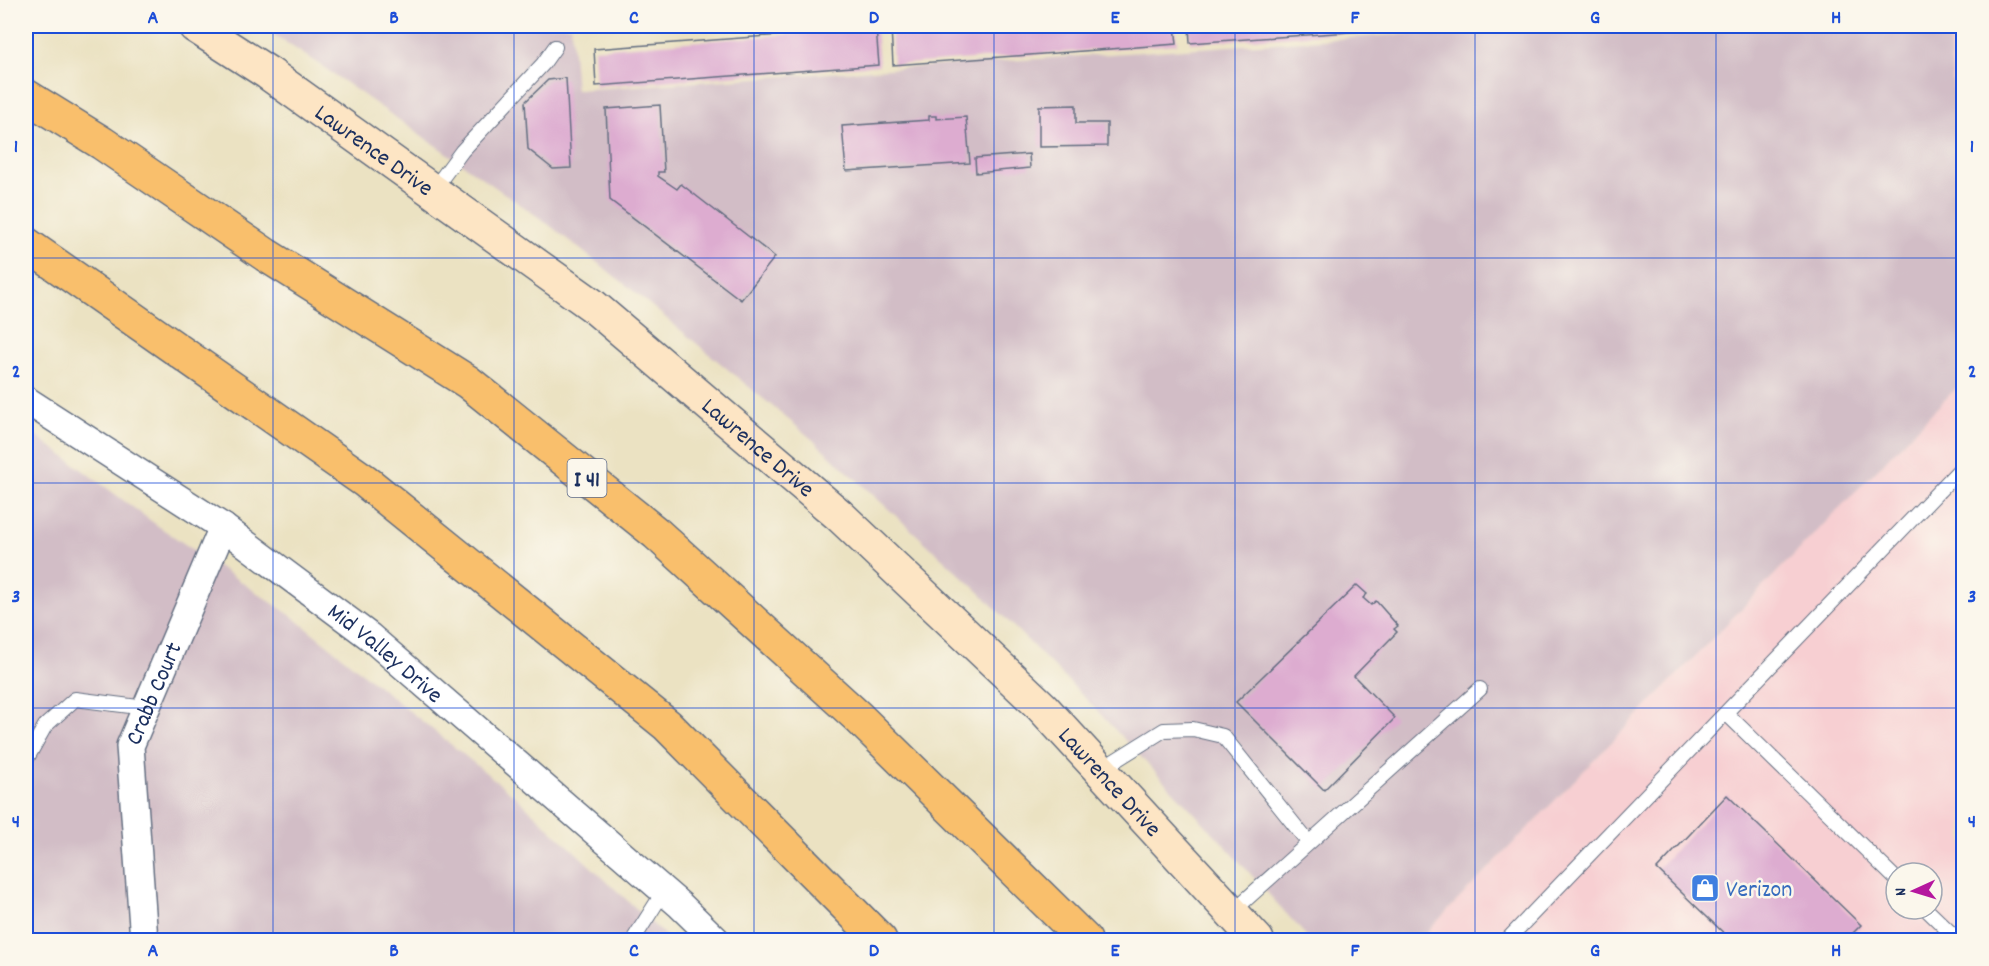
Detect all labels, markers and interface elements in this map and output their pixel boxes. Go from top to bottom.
text: A [148,5,159,33]
text: B [389,5,399,33]
text: C [629,5,639,33]
text: D [869,5,880,33]
text: E [1110,5,1120,33]
text: F [1351,5,1361,33]
text: G [1590,5,1600,33]
text: H [1831,5,1841,33]
street label: Lawrence Drive [306,97,439,206]
text: 1 [14,134,18,162]
text: 1 [1970,134,1974,162]
text: 2 [12,359,20,387]
text: 2 [1968,359,1976,387]
street label: Lawrence Drive [693,391,821,507]
road number: I 41 [568,459,606,497]
text: 3 [12,584,20,612]
text: 3 [1968,584,1976,612]
street label: Mid Valley Drive [319,596,449,713]
street label: Crabb Court [118,637,192,751]
street label: Lawrence Drive [1049,721,1168,846]
text: 4 [12,809,20,837]
text: 4 [1968,809,1976,837]
north arrow [1884,861,1944,921]
shop icon: Verizon [1689,872,1721,904]
place label: Verizon [1726,874,1792,908]
text: N [1890,887,1913,897]
text: A [148,938,159,966]
text: B [389,938,399,966]
text: C [629,938,639,966]
text: D [869,938,880,966]
text: E [1110,938,1120,966]
text: F [1351,938,1361,966]
text: G [1590,938,1600,966]
text: H [1831,938,1841,966]

